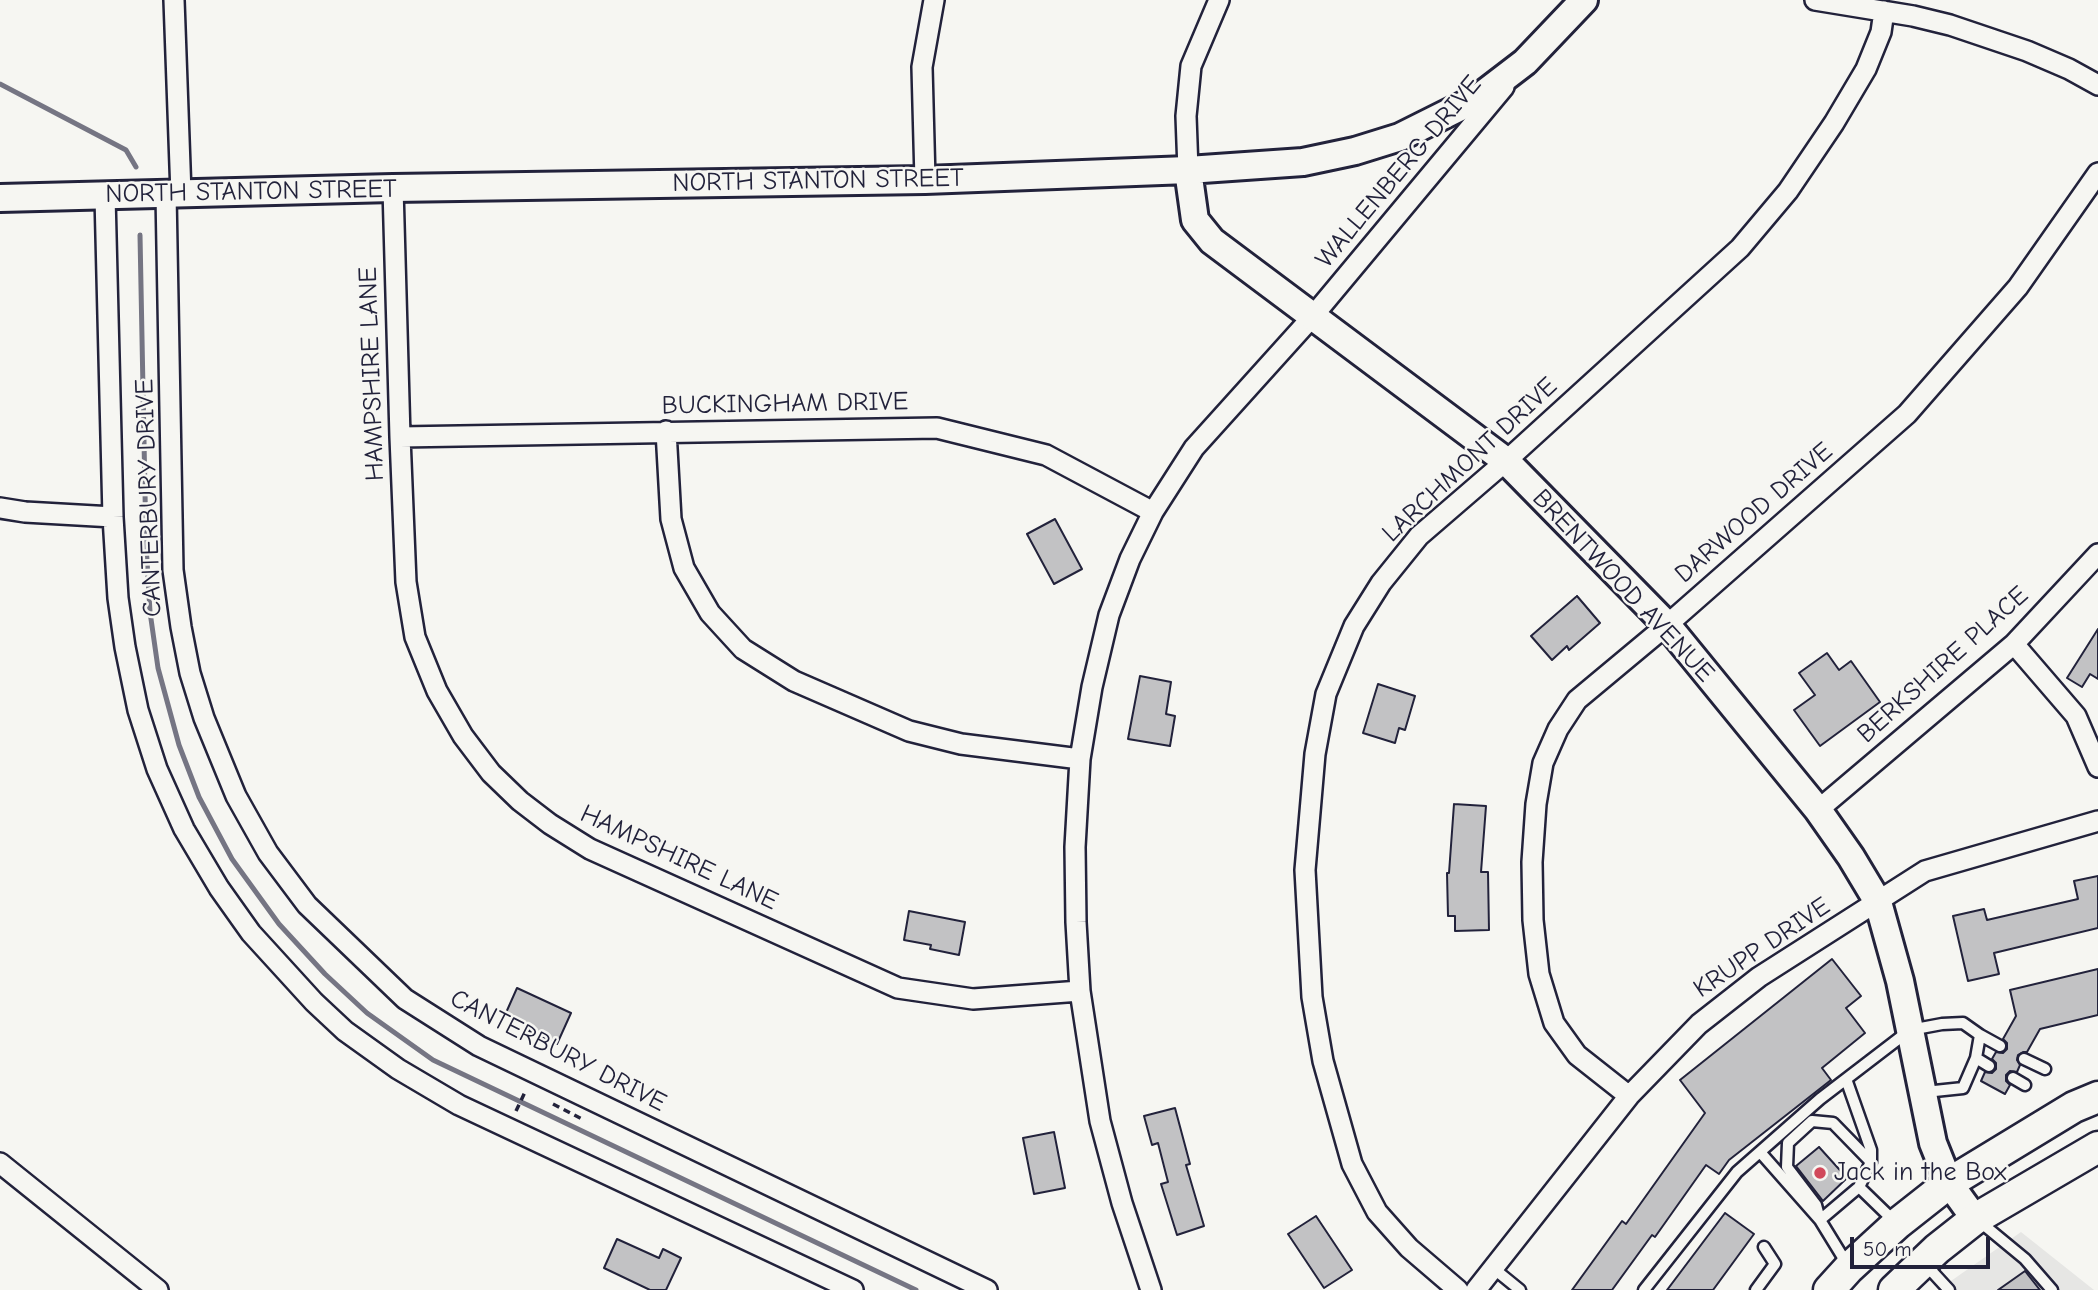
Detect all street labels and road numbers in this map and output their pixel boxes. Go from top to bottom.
street label: WALLENBERG DRIVE [1309,70,1489,274]
street label: NORTH STANTON STREET [672,163,964,199]
street label: NORTH STANTON STREET [105,174,397,210]
street label: HAMPSHIRE LANE [353,266,391,482]
street label: LARCHMONT DRIVE [1376,371,1564,549]
street label: CANTERBURY DRIVE [129,378,169,618]
street label: BUCKINGHAM DRIVE [661,386,909,422]
street label: DARWOOD DRIVE [1669,436,1839,590]
street label: BRENTWOOD AVENUE [1526,483,1720,689]
street label: BERKSHIRE PLACE [1851,580,2035,750]
street label: HAMPSHIRE LANE [575,799,783,917]
street label: KRUPP DRIVE [1688,891,1836,1005]
street label: CANTERBURY DRIVE [445,983,671,1119]

